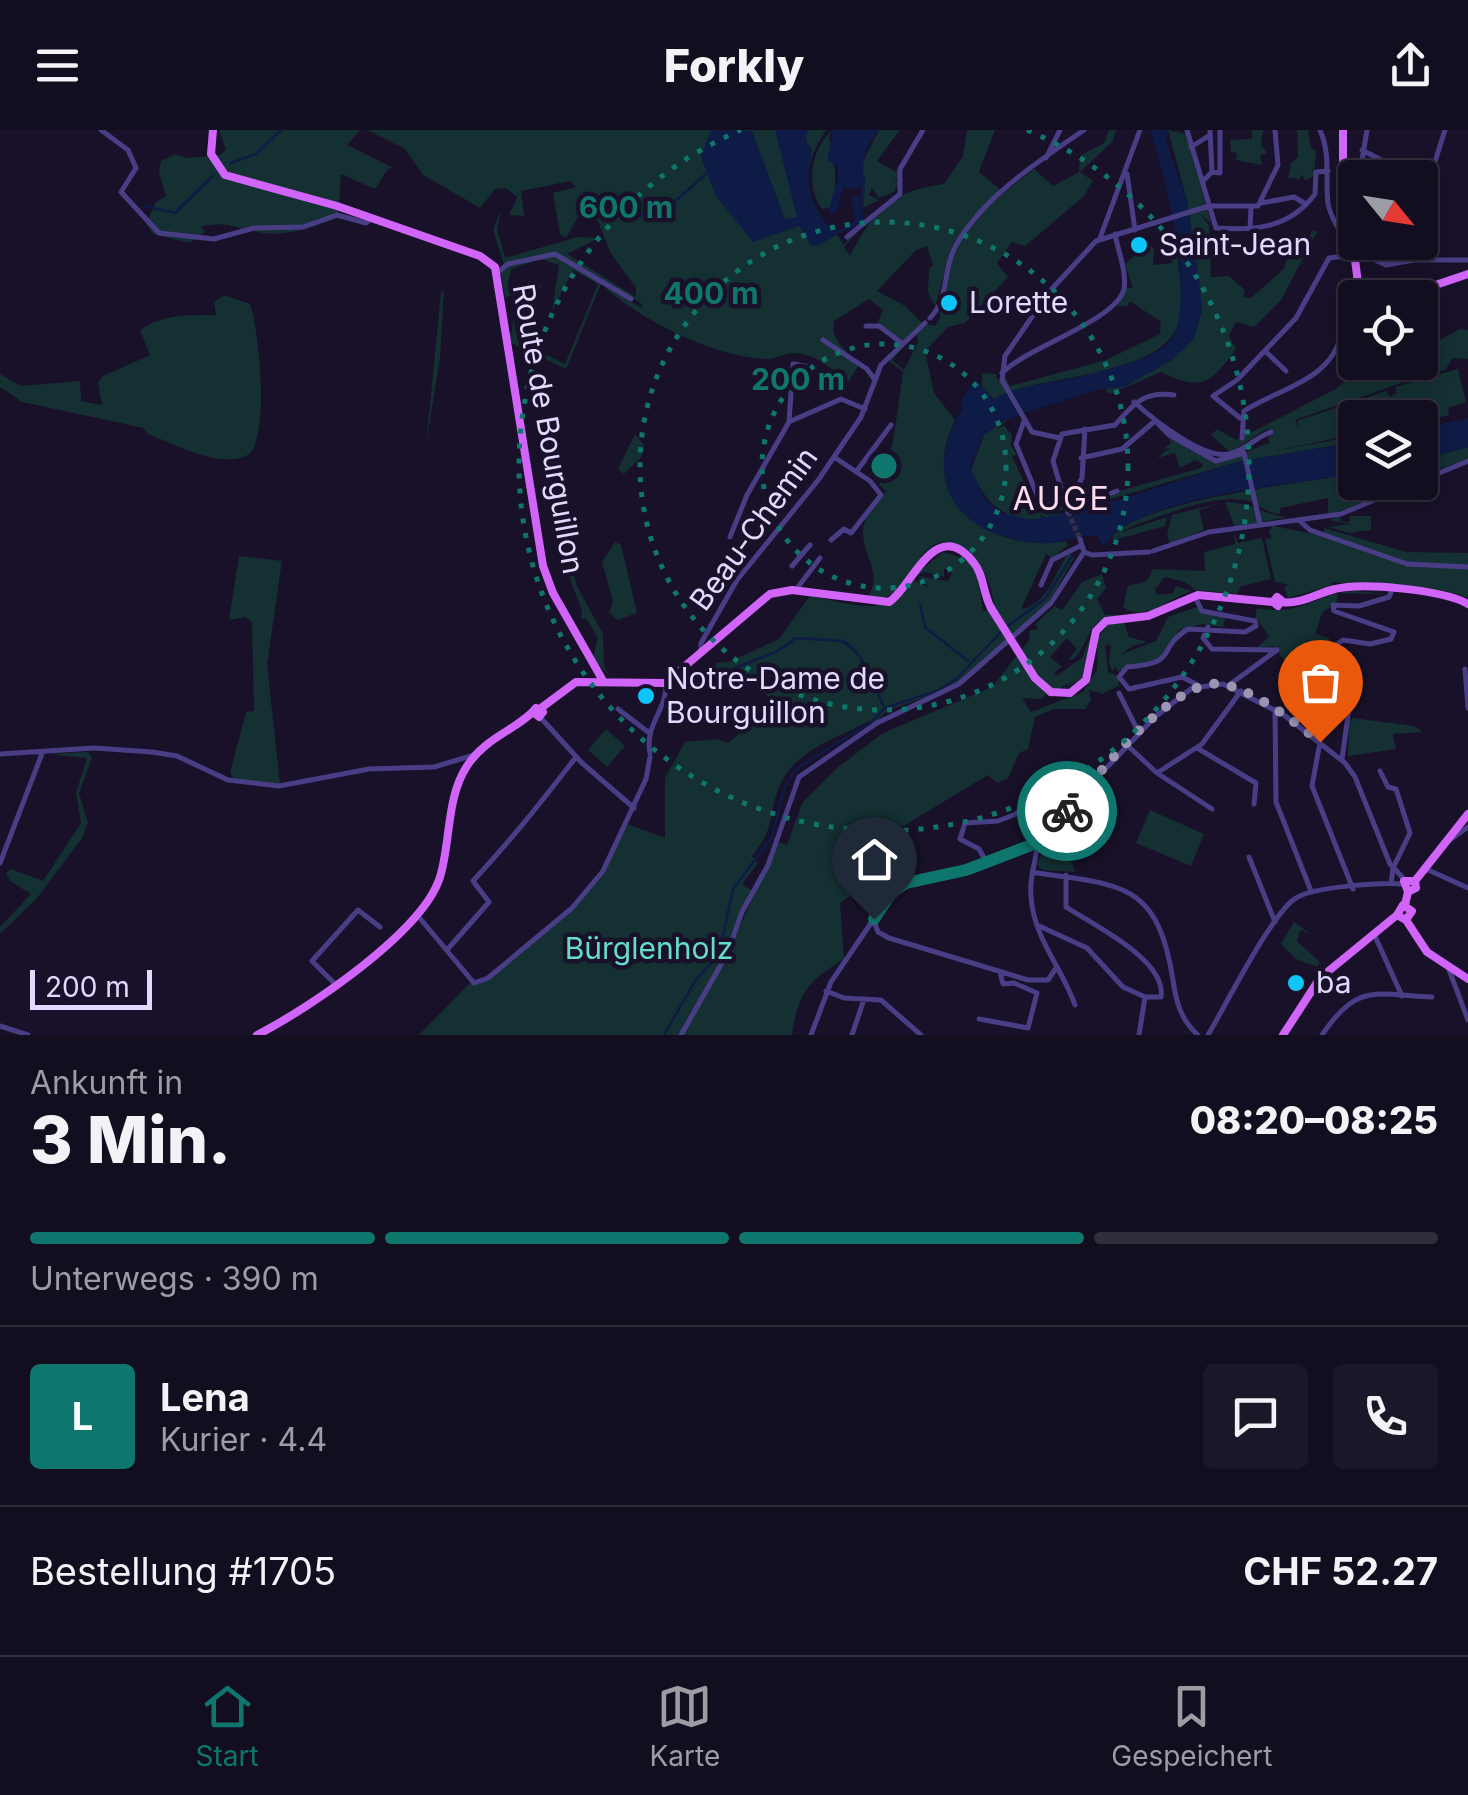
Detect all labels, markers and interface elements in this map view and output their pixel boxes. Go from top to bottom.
icon: menu [30,38,85,93]
text: Forkly [664,38,804,93]
icon: share [1383,38,1438,93]
north arrow [1338,160,1438,260]
map controls [1338,160,1438,500]
text: 600 m [579,189,673,225]
place label: Saint-Jean [1159,226,1311,262]
marker: Saint-Jean [1128,234,1150,256]
text: 400 m [663,275,759,311]
button: locate [1338,280,1438,380]
street label: Route de Bourguillon [506,281,592,577]
place label: Lorette [969,284,1068,320]
marker: Lorette [938,292,960,314]
text: 200 m [751,361,845,397]
button: layers [1338,400,1438,500]
street label: Beau-Chemin [682,440,824,617]
centre of rings [866,448,902,484]
district label: AUGE [1013,479,1111,518]
pin [1278,640,1363,743]
icon: bag [1293,655,1348,710]
place label: Notre-Dame de Bourguillon [666,660,885,730]
marker: Notre-Dame de Bourguillon [635,685,657,707]
courier [1017,761,1117,861]
icon: bike [1040,784,1095,839]
pin [832,817,917,920]
icon: home [847,832,902,887]
park label: Bürglenholz [565,930,733,966]
place label: ba [1316,964,1352,1000]
scale bar [30,965,152,1010]
text: 200 m [45,970,130,1004]
marker: ba [1285,972,1307,994]
text: Ankunft in [30,1063,183,1102]
text: 08:20–08:25 [1190,1097,1438,1143]
text: 3 Min. [30,1100,231,1179]
text: Unterwegs · 390 m [30,1259,319,1298]
button: chat [1203,1364,1308,1469]
button: phone [1333,1364,1438,1469]
text: Lena [160,1374,250,1420]
text: L [72,1393,93,1439]
text: Kurier · 4.4 [160,1420,327,1459]
text: Bestellung #1705 [30,1548,336,1594]
text: CHF 52.27 [1243,1548,1438,1594]
tab: Start [195,1679,259,1773]
tab: Karte [650,1679,720,1773]
tab: Gespeichert [1111,1679,1273,1773]

